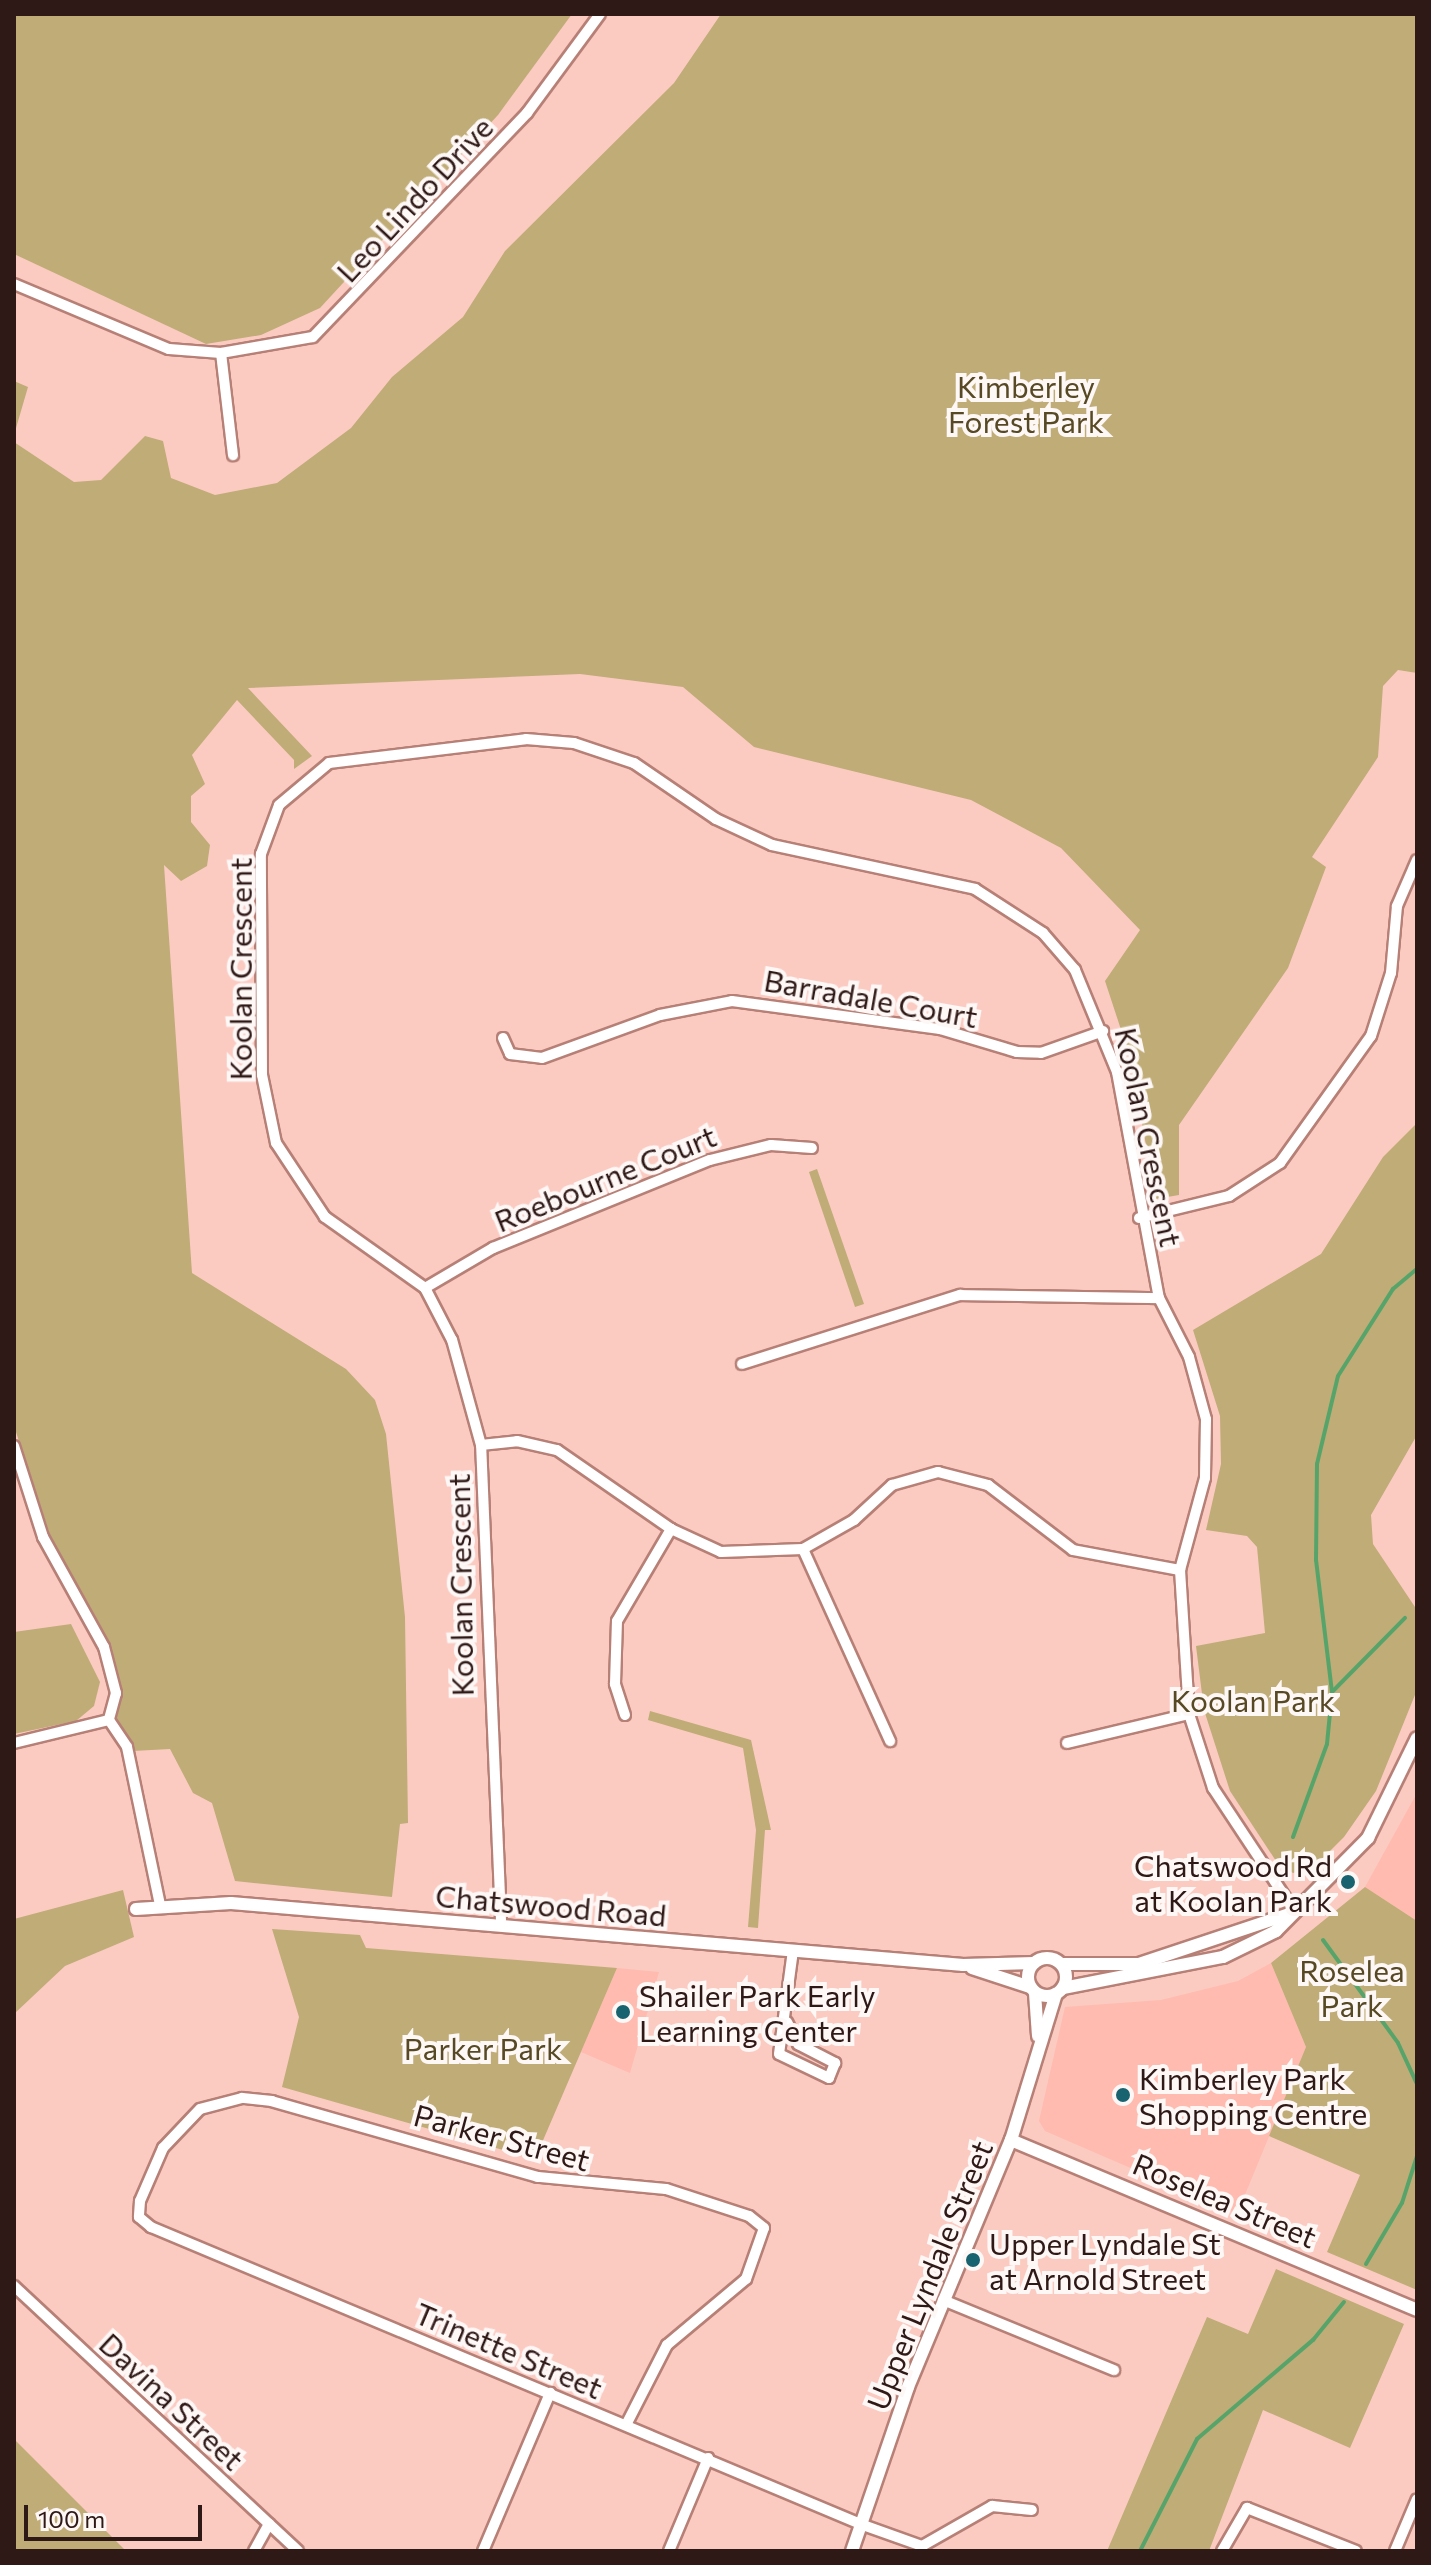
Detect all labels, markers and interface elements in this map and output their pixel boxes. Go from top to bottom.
street label: Leo Lindo Drive [328,109,500,289]
park label: Kimberley Forest Park [948,368,1104,438]
street label: Koolan Crescent [222,858,258,1080]
street label: Barradale Court [761,962,981,1034]
street label: Koolan Crescent [1108,1024,1190,1250]
street label: Roebourne Court [489,1117,721,1239]
street label: Koolan Crescent [440,1473,480,1697]
park label: Koolan Park [1171,1682,1335,1718]
place label: Chatswood Rd at Koolan Park [1134,1847,1332,1918]
marker: Chatswood Rd at Koolan Park [1339,1873,1357,1891]
street label: Chatswood Road [434,1877,668,1933]
park label: Roselea Park [1299,1952,1405,2022]
place label: Shailer Park Early Learning Center [639,1977,875,2048]
marker: Shailer Park Early Learning Center [614,2003,632,2021]
park label: Parker Park [404,2030,562,2066]
place label: Kimberley Park Shopping Centre [1139,2060,1367,2130]
marker: Kimberley Park Shopping Centre [1114,2086,1132,2104]
street label: Parker Street [410,2096,594,2178]
street label: Upper Lyndale Street [859,2135,999,2415]
street label: Roselea Street [1128,2145,1322,2255]
place label: Upper Lyndale St at Arnold Street [989,2225,1221,2296]
marker: Upper Lyndale St at Arnold Street [964,2251,982,2269]
street label: Trinette Street [410,2294,608,2406]
street label: Davina Street [92,2325,252,2477]
scale bar [28,2489,206,2539]
text: 100 m [38,2504,105,2533]

